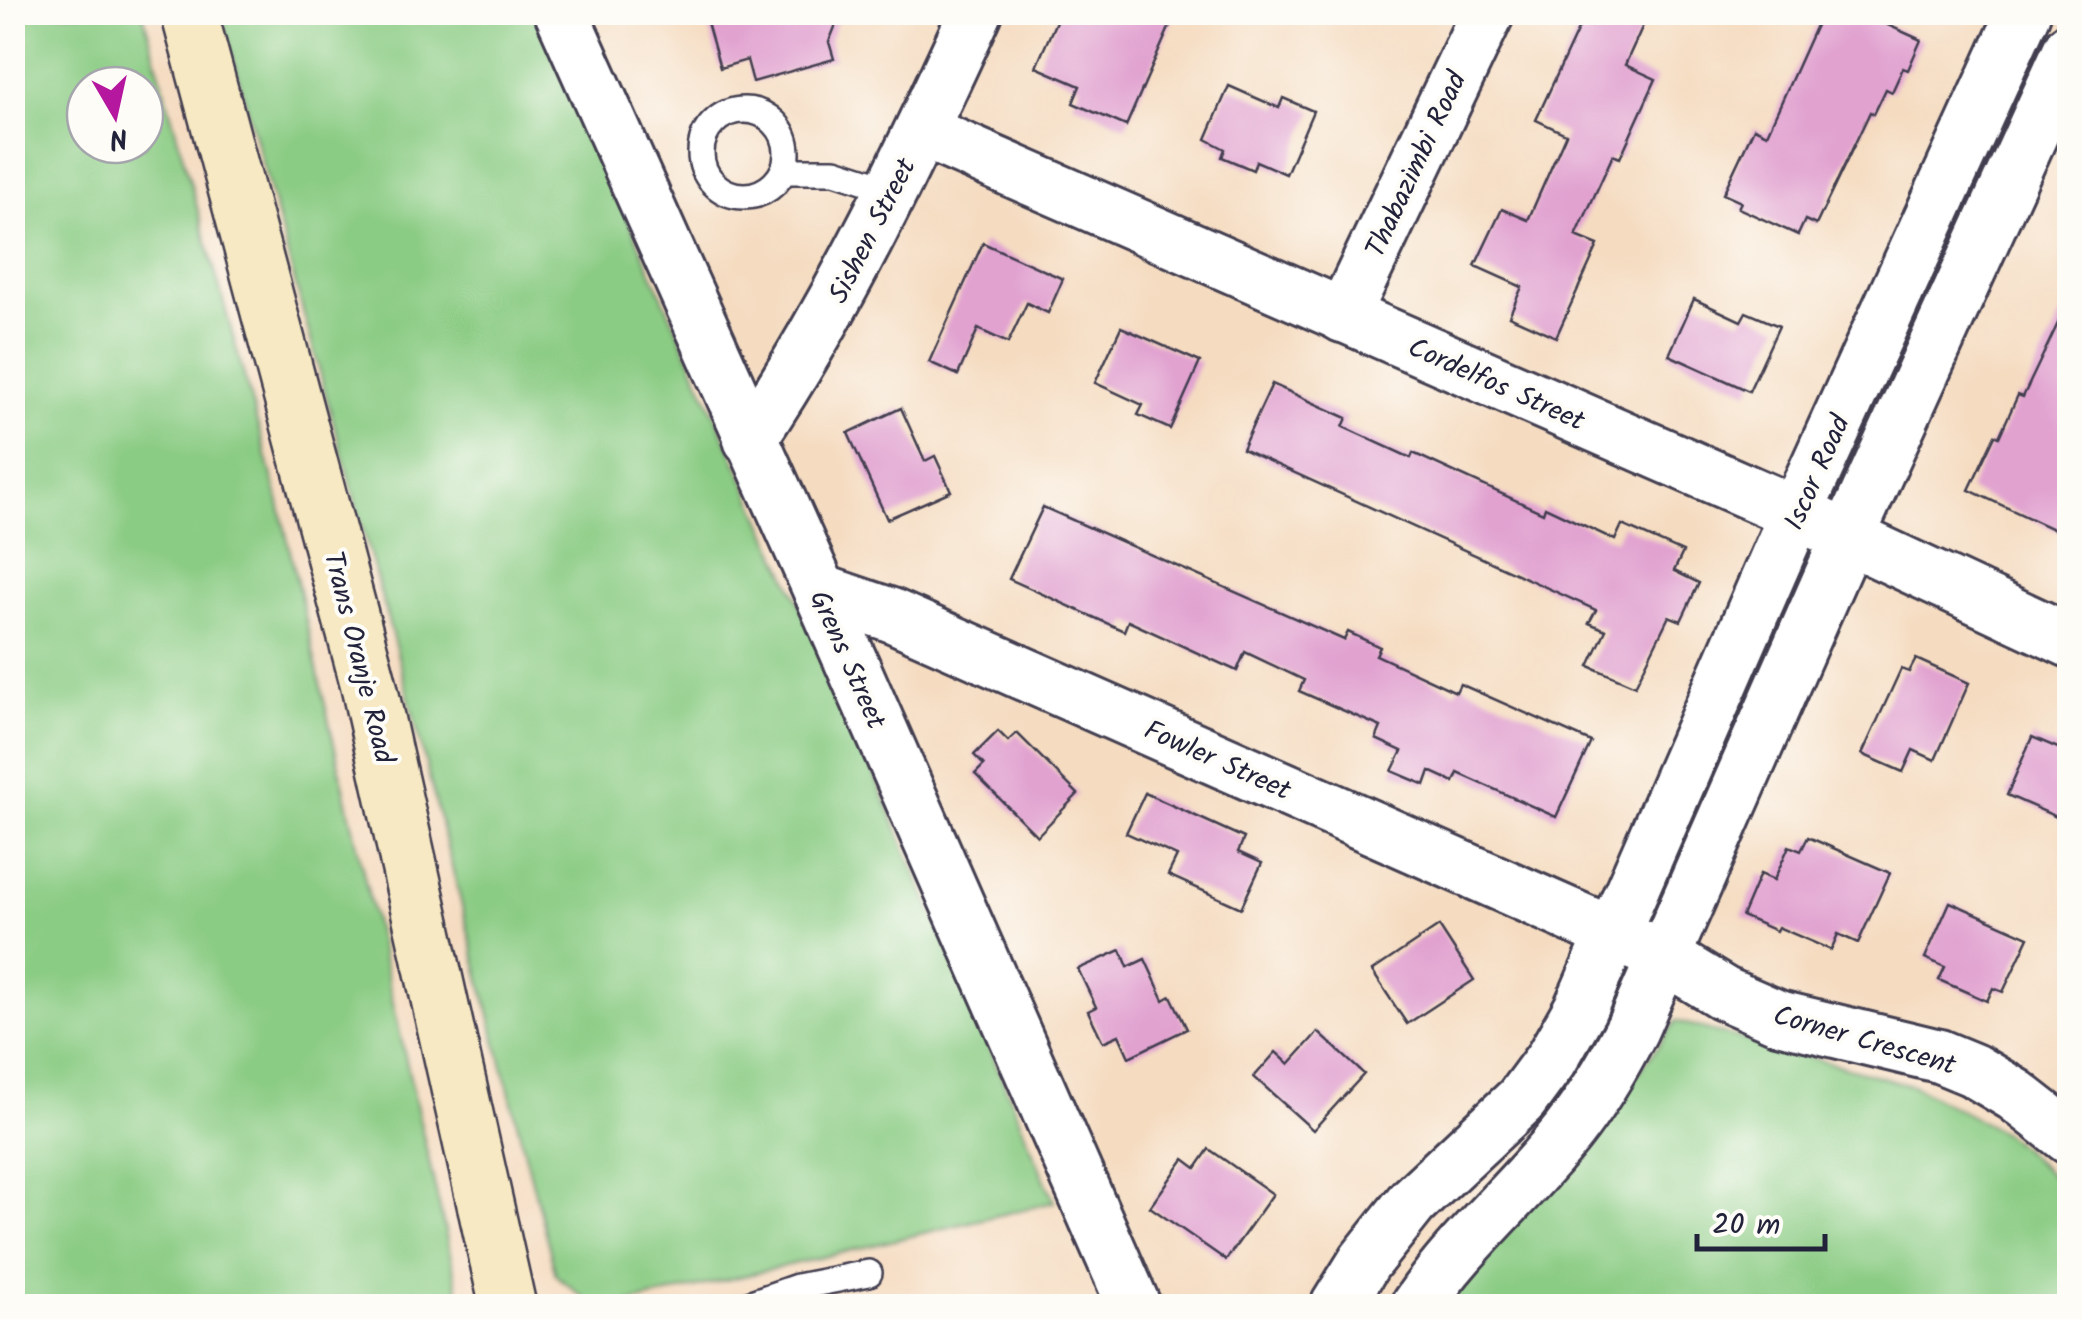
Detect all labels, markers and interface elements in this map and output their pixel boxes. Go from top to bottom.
street label: Thabazimbi Road [1354,64,1481,266]
north arrow [65,65,165,165]
text: N [106,114,131,161]
street label: Sishen Street [817,149,930,312]
street label: Cordelfos Street [1400,326,1593,445]
street label: Iscor Road [1773,407,1864,538]
street label: Trans Oranje Road [309,547,406,769]
street label: Grens Street [796,583,898,738]
street label: Fowler Street [1136,709,1299,814]
street label: Corner Crescent [1768,994,1962,1089]
scale bar [1697,1189,1824,1251]
text: 20 m [1712,1202,1780,1250]

